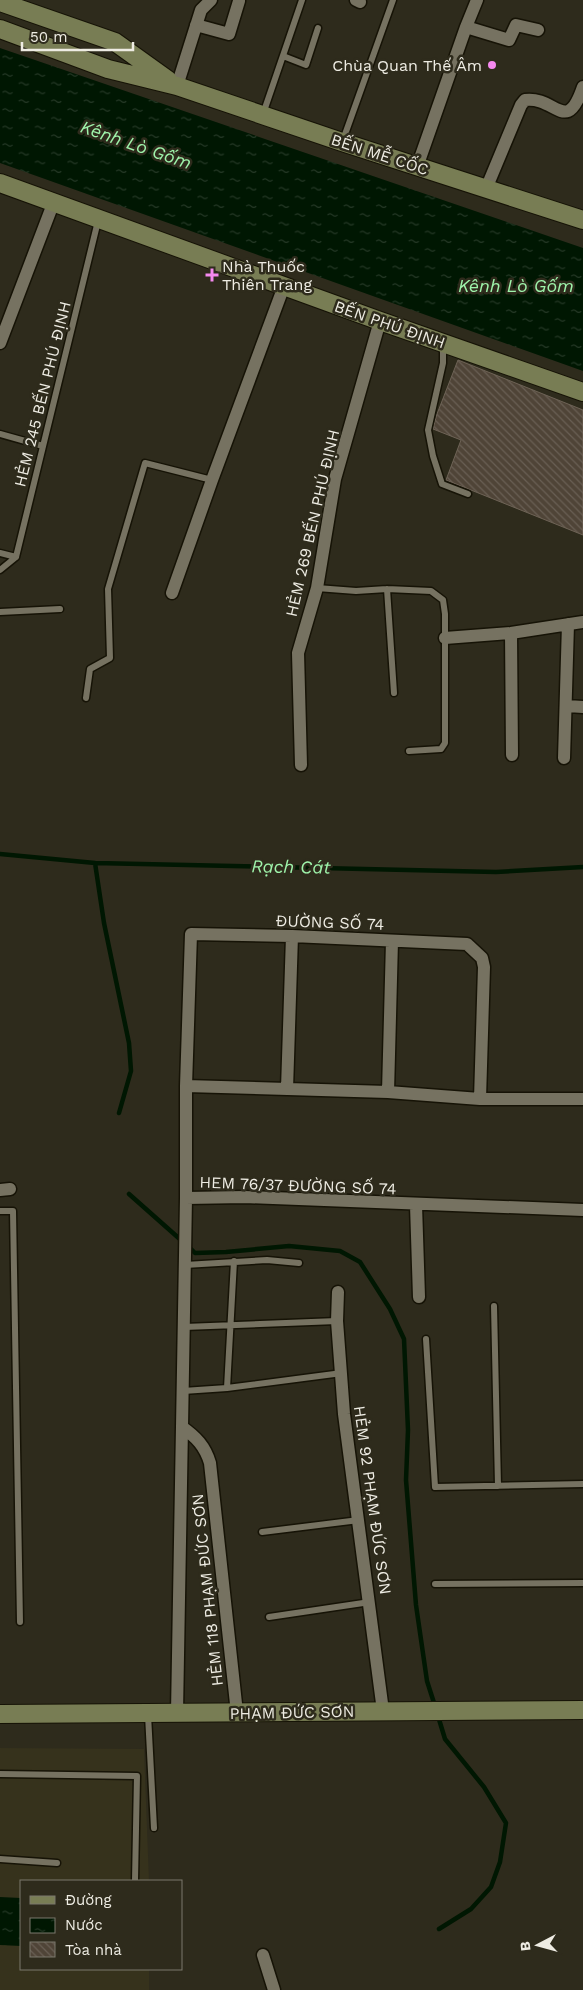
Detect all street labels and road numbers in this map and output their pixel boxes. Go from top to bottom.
street label: BẾN MỄ CỐC [329,128,431,179]
street label: BẾN PHÚ ĐỊNH [332,296,448,352]
street label: HẺM 245 BẾN PHÚ ĐỊNH [9,299,75,489]
street label: HẺM 269 BẾN PHÚ ĐỊNH [281,427,343,619]
street label: ĐƯỜNG SỐ 74 [275,910,385,934]
street label: HEM 76/37 ĐƯỜNG SỐ 74 [199,1172,397,1198]
street label: HẺM 92 PHẠM ĐỨC SƠN [350,1404,395,1596]
street label: HẺM 118 PHẠM ĐỨC SƠN [188,1493,227,1687]
street label: PHẠM ĐỨC SƠN [229,1702,355,1723]

